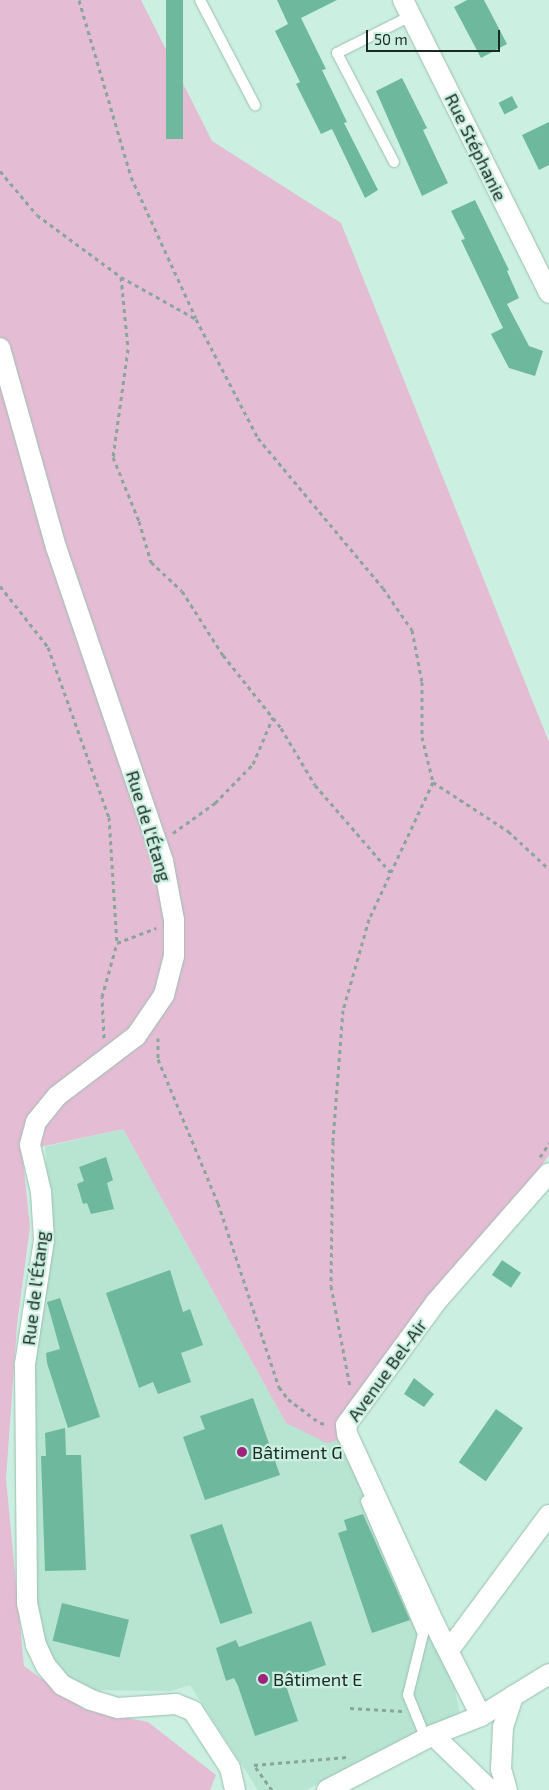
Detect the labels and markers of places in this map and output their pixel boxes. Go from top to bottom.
place label: Bâtiment G [252,1441,342,1463]
marker: Bâtiment G [236,1446,248,1458]
place label: Bâtiment E [273,1668,362,1690]
marker: Bâtiment E [257,1673,269,1685]

